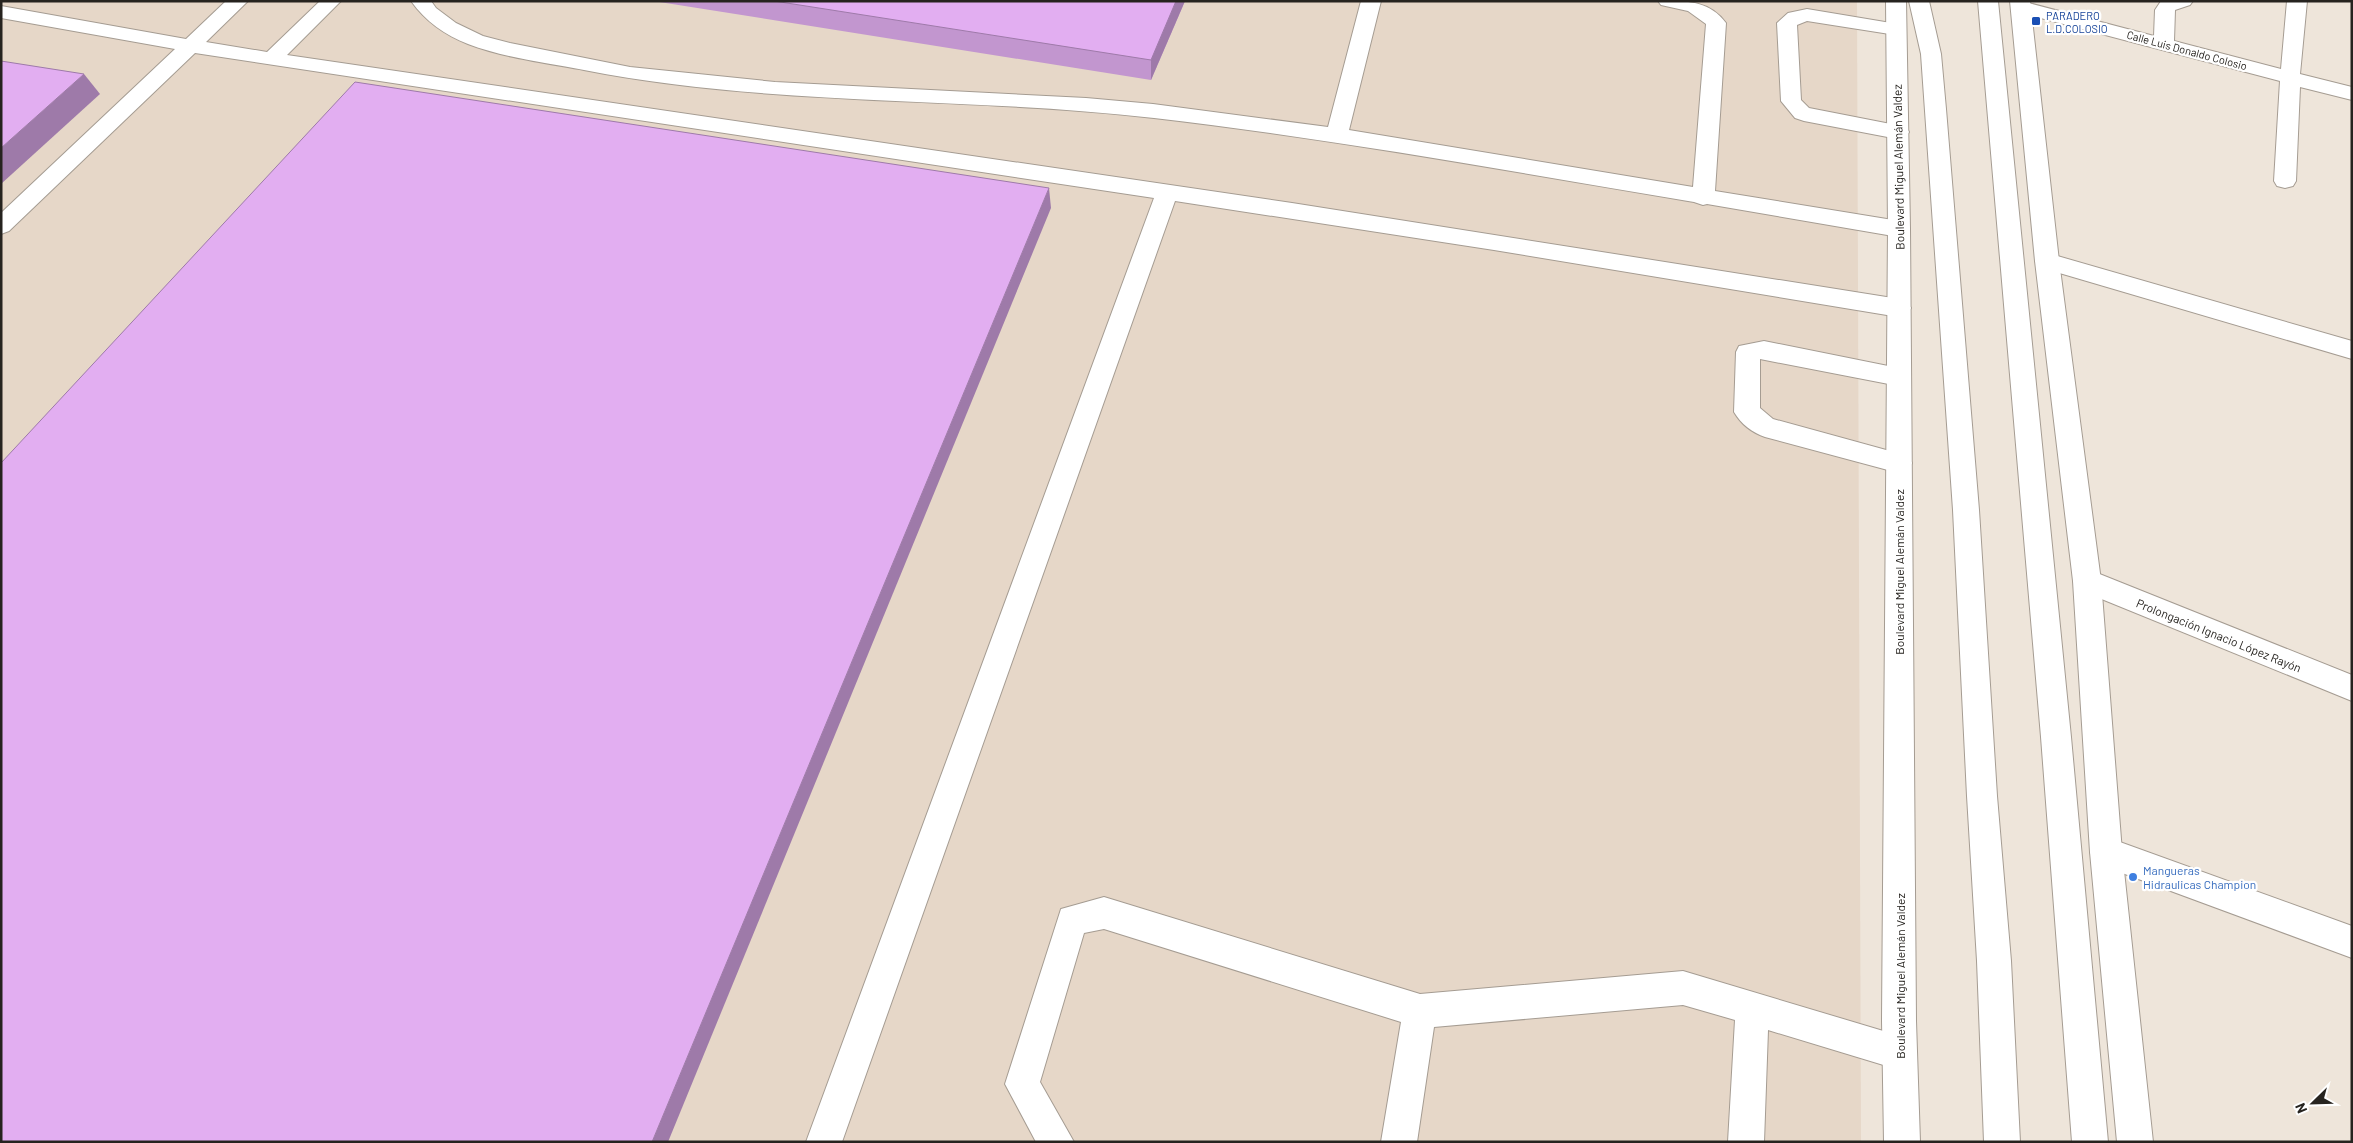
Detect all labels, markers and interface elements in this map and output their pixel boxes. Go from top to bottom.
place label: PARADERO L.D.COLOSIO [2046,9,2108,35]
marker: PARADERO L.D.COLOSIO [2030,15,2042,27]
street label: Calle Luis Donaldo Colosio [2125,28,2249,72]
street label: Boulevard Miguel Alemán Valdez [1890,84,1906,250]
street label: Boulevard Miguel Alemán Valdez [1892,489,1906,655]
street label: Prolongación Ignacio López Rayón [2134,595,2304,675]
place label: Mangueras Hidraulicas Champion [2143,863,2256,891]
marker: Mangueras Hidraulicas Champion [2127,871,2139,883]
street label: Boulevard Miguel Alemán Valdez [1893,893,1907,1059]
north arrow [2288,1078,2338,1128]
text: N [2291,1101,2310,1116]

